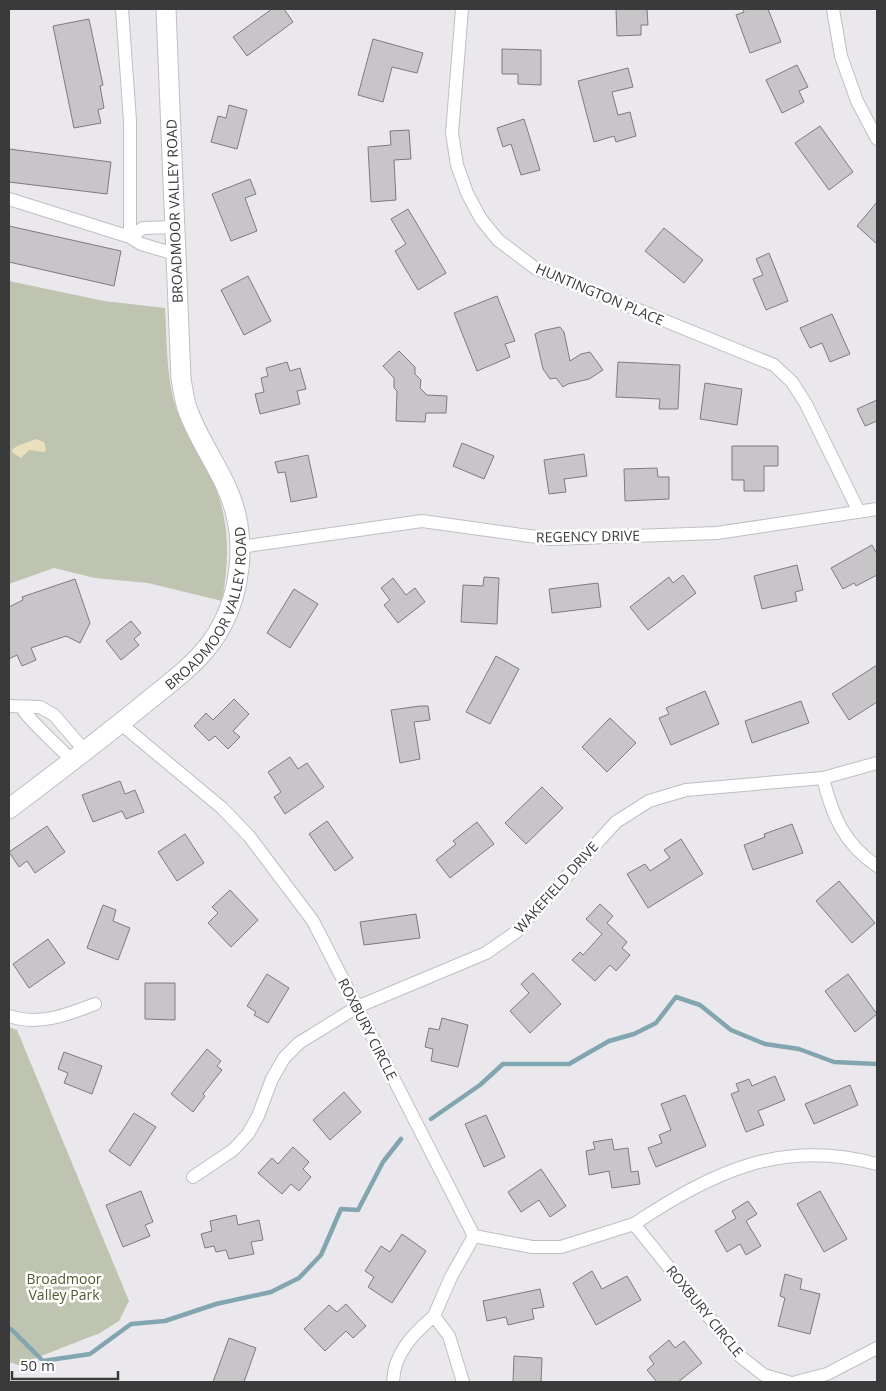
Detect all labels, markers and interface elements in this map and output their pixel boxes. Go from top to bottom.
street label: BROADMOOR VALLEY ROAD [161,119,187,303]
street label: HUNTINGTON PLACE [533,258,667,330]
street label: BROADMOOR VALLEY ROAD [161,526,249,693]
street label: REGENCY DRIVE [536,526,640,546]
street label: WAKEFIELD DRIVE [510,837,602,937]
street label: ROXBURY CIRCLE [334,975,402,1083]
street label: ROXBURY CIRCLE [662,1261,748,1361]
park label: Broadmoor Valley Park [26,1269,102,1304]
scale bar [12,1348,119,1380]
text: 50 m [20,1355,55,1375]

